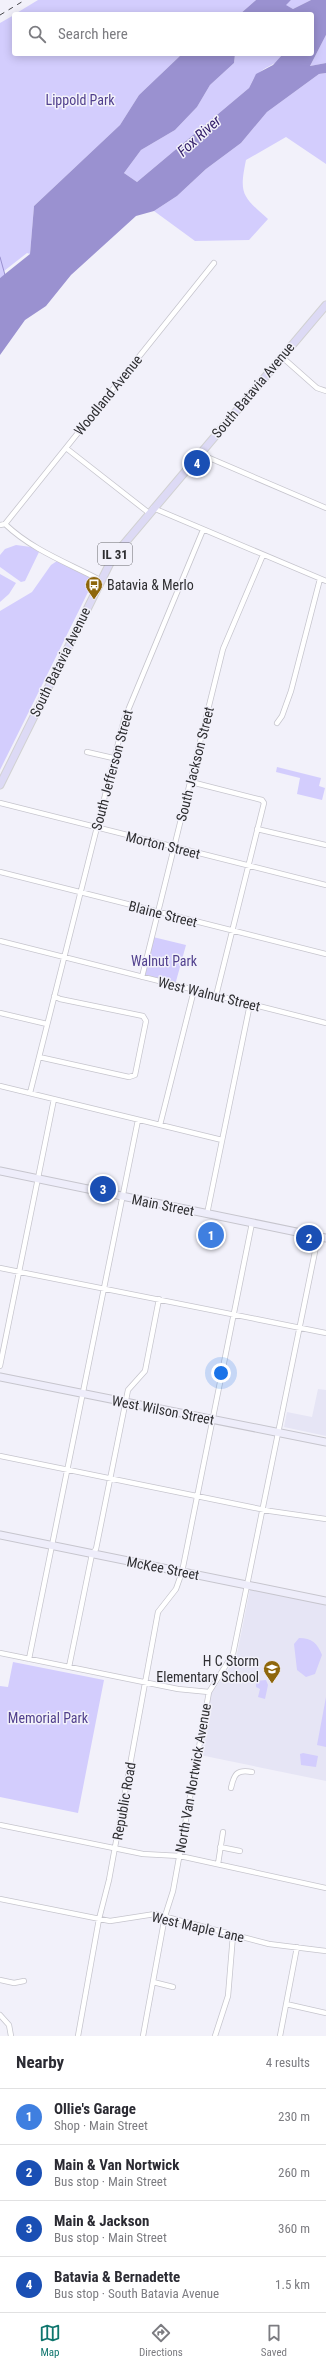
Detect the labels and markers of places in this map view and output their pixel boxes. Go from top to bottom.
pin: 4 [184,448,210,478]
bus stop icon: Batavia & Merlo [84,575,104,600]
place label: Batavia & Merlo [107,577,194,593]
pin: 3 [90,1174,116,1204]
pin: 1 [198,1220,224,1250]
pin: 2 [296,1223,322,1253]
place label: H C Storm Elementary School [156,1653,259,1685]
school or university icon: H C Storm Elementary School [262,1659,282,1684]

